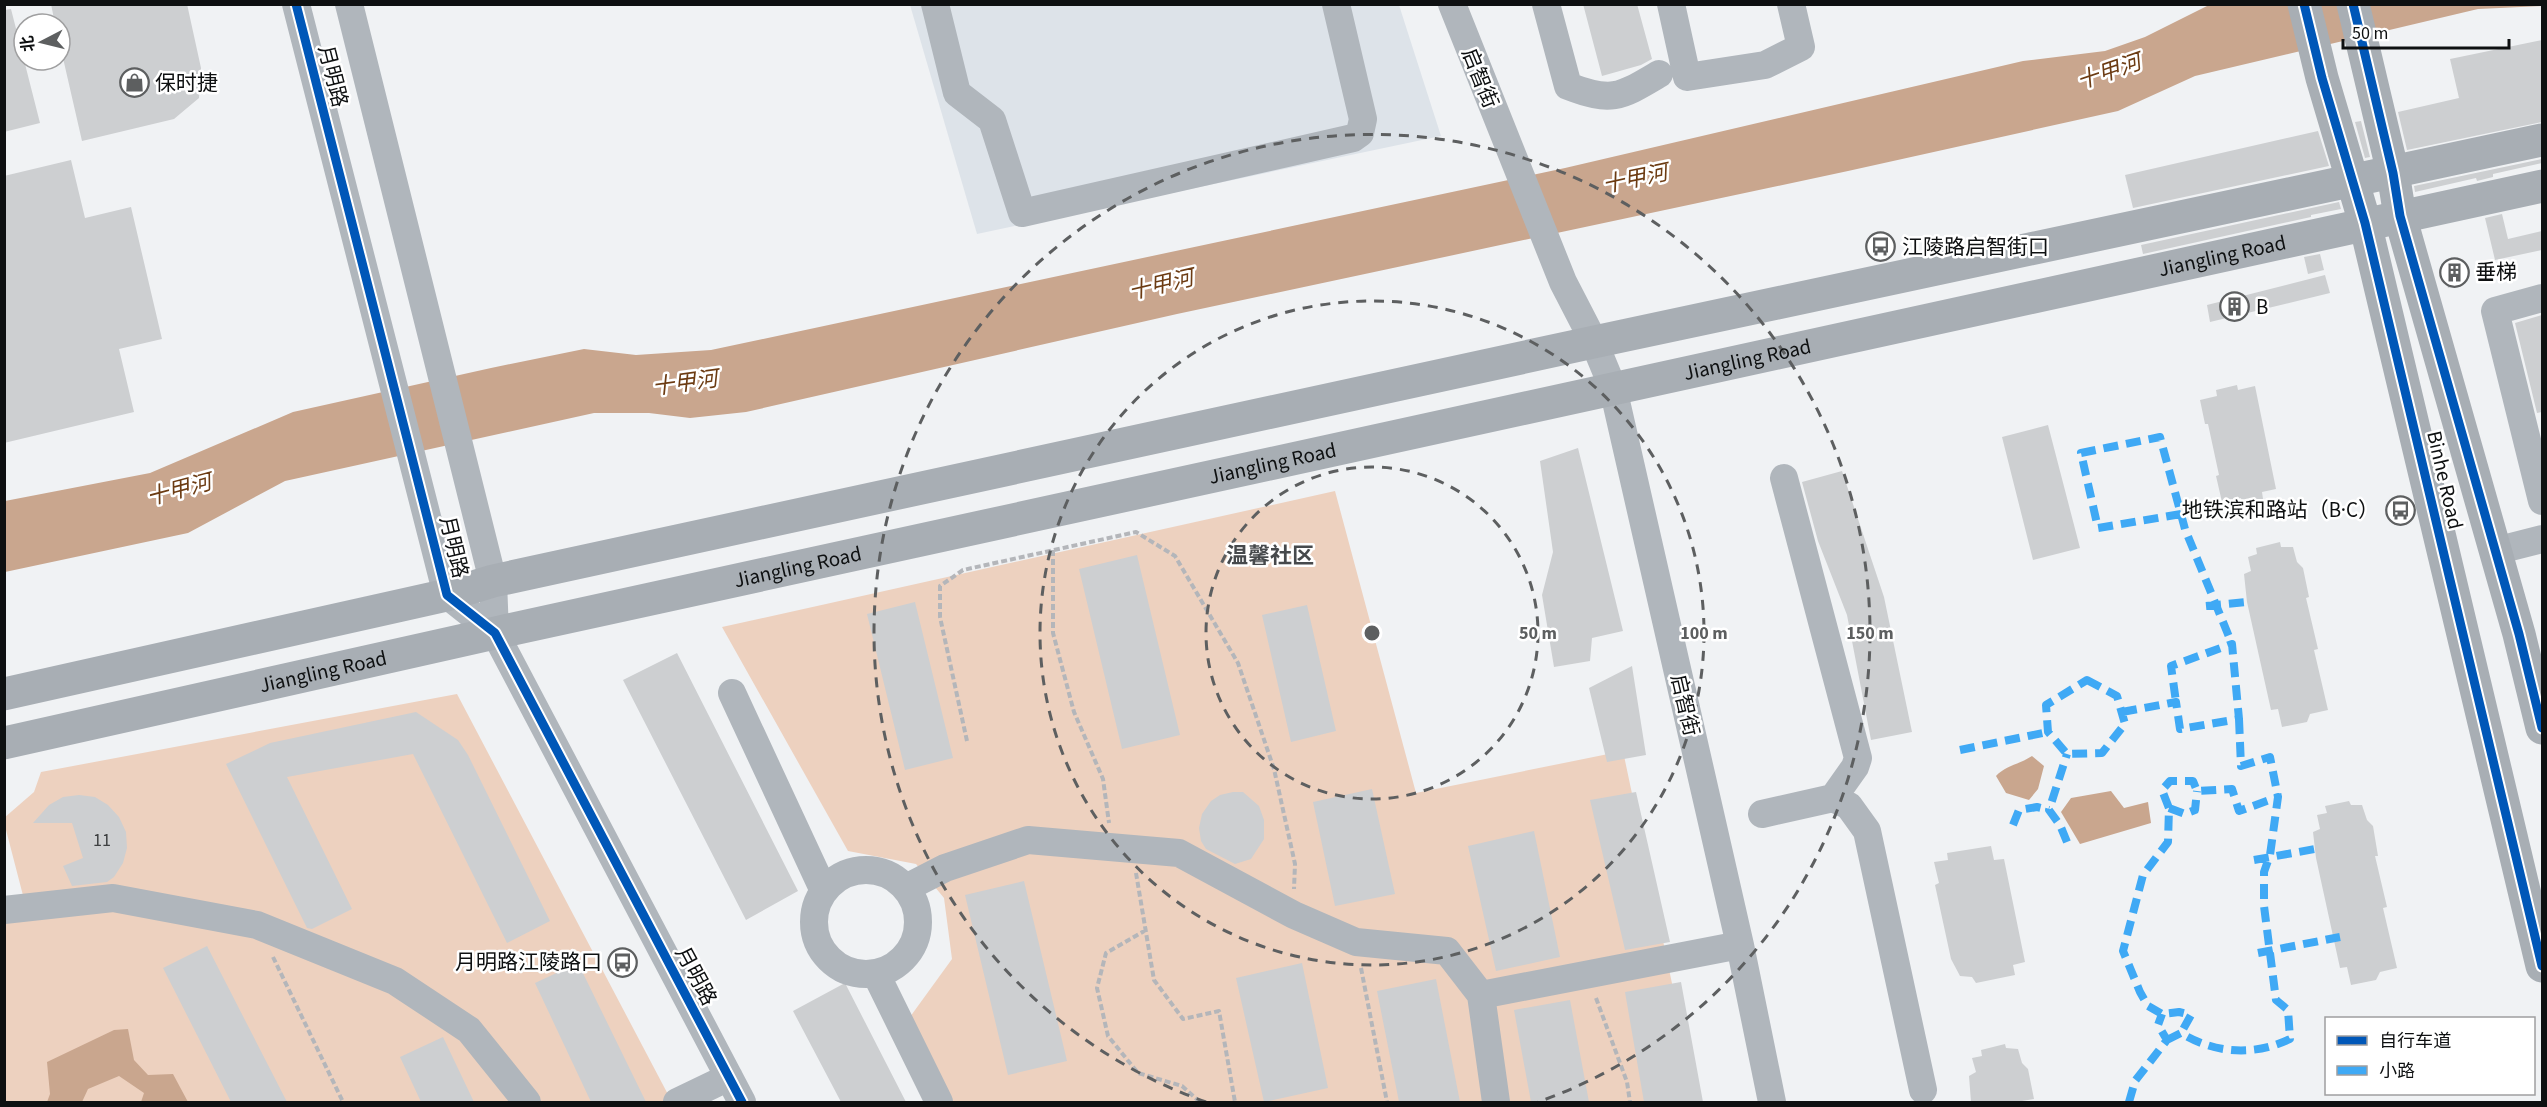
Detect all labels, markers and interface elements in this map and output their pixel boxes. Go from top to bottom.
north arrow [12,12,72,72]
scale bar [2343,12,2510,50]
text: 50 m [2352,21,2388,46]
text: 北 [16,34,40,53]
street label: 月明路 [311,42,355,110]
street label: 启智街 [1454,43,1506,113]
water label: 十甲河 [2073,45,2149,98]
shop icon: 保时捷 [118,67,150,99]
place label: 保时捷 [155,68,218,98]
water label: 十甲河 [1599,156,1675,202]
street label: Jiangling Road [2156,227,2289,284]
bus stop icon: 江陵路启智街口 [1865,231,1897,263]
place label: 江陵路启智街口 [1902,232,2049,262]
building icon: 垂梯 [2438,256,2470,288]
place label: 垂梯 [2475,257,2517,287]
water label: 十甲河 [1125,261,1201,308]
building icon: B [2219,291,2251,323]
place label: B [2256,292,2268,322]
street label: Jiangling Road [1681,331,1814,388]
water label: 十甲河 [650,362,724,403]
street label: Binhe Road [2419,428,2471,532]
street label: Jiangling Road [1206,435,1339,492]
water label: 十甲河 [143,465,219,514]
bus stop icon: 地铁滨和路站（B·C） [2384,494,2416,526]
place label: 地铁滨和路站（B·C） [2182,495,2379,525]
street label: 月明路 [432,513,476,581]
street label: Jiangling Road [731,538,864,595]
district label: 温馨社区 [1226,540,1314,572]
text: 50 m [1519,621,1557,646]
text: 100 m [1680,621,1728,646]
text: 150 m [1846,621,1894,646]
centre of rings [1362,623,1382,643]
street label: Jiangling Road [256,643,390,700]
street label: 启智街 [1663,671,1707,739]
house number: 11 [93,828,111,853]
street label: 月明路 [668,941,724,1011]
bus stop icon: 月明路江陵路口 [607,946,639,978]
place label: 月明路江陵路口 [455,947,602,977]
legend [2325,1017,2535,1095]
text: 自行车道 [2379,1029,2451,1054]
text: 小路 [2379,1059,2415,1084]

